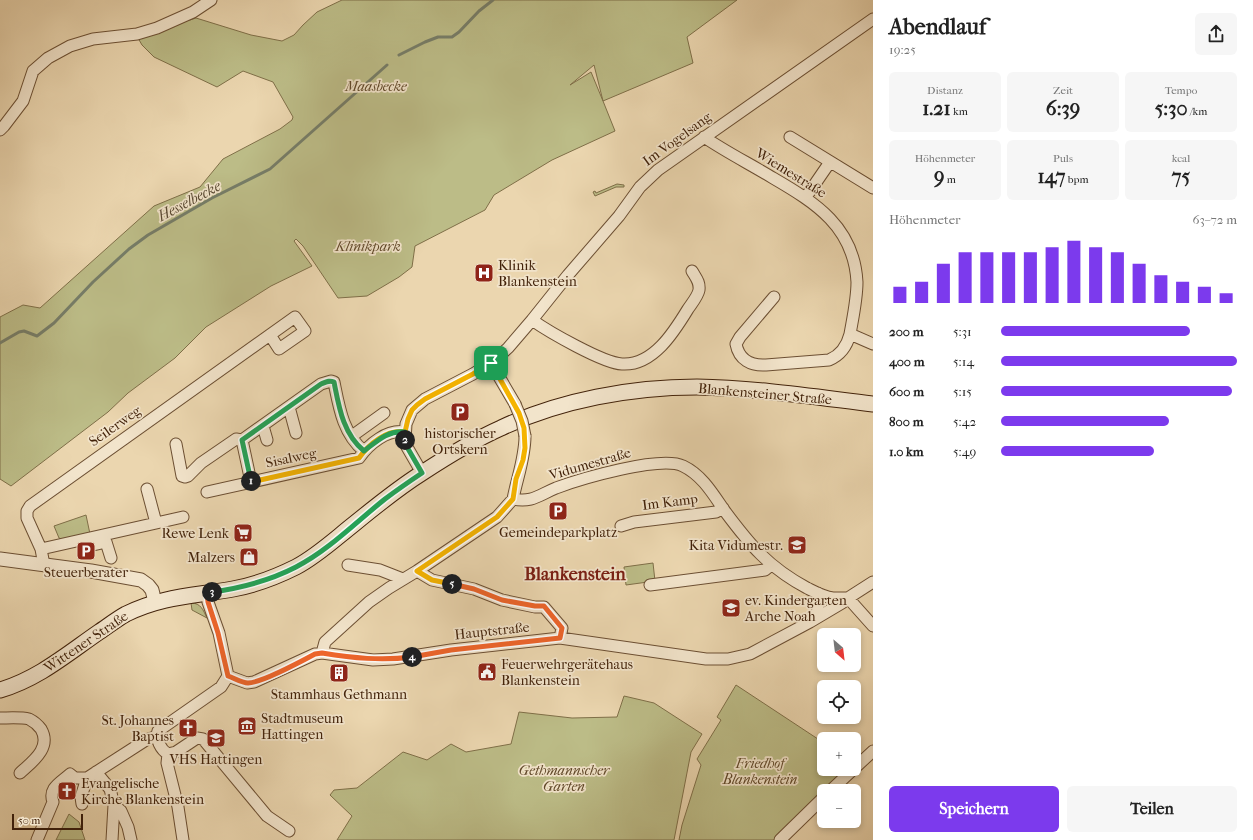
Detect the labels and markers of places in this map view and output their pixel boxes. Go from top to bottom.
place label: Klinik Blankenstein [498,257,577,290]
hospital icon: Klinik Blankenstein [473,262,495,284]
pin [474,346,508,380]
parking icon: historischer Ortskern [449,401,471,423]
place label: historischer Ortskern [424,425,496,458]
pin: 2 [395,430,415,450]
pin: 1 [241,471,261,491]
parking icon: Gemeindeparkplatz [547,500,569,522]
supermarket icon: Rewe Lenk [232,522,254,544]
place label: Gemeindeparkplatz [499,524,617,541]
place label: Rewe Lenk [161,525,230,542]
school or university icon: Kita Vidumestr. [786,534,808,556]
place label: Kita Vidumestr. [689,537,783,554]
parking icon: Steuerberater [75,540,97,562]
shop icon: Malzers [238,546,260,568]
place label: Malzers [188,549,235,566]
place label: Steuerberater [44,564,128,581]
pin: 5 [442,574,462,594]
pin: 3 [202,582,222,602]
place label: ev. Kindergarten Arche Noah [744,592,847,625]
school or university icon: ev. Kindergarten Arche Noah [720,597,742,619]
pin: 4 [402,647,422,667]
place label: Feuerwehrgerätehaus Blankenstein [501,656,633,689]
public building icon: Feuerwehrgerätehaus Blankenstein [476,661,498,683]
building icon: Stammhaus Gethmann [328,662,350,684]
place label: Stammhaus Gethmann [271,686,407,703]
place label: Stadtmuseum Hattingen [261,710,344,743]
place label: St. Johannes Baptist [101,712,174,745]
museum icon: Stadtmuseum Hattingen [236,715,258,737]
church icon: St. Johannes Baptist [177,717,199,739]
school or university icon: VHS Hattingen [205,727,227,749]
place label: VHS Hattingen [169,751,262,768]
place label: Evangelische Kirche Blankenstein [81,775,204,808]
church icon: Evangelische Kirche Blankenstein [56,780,78,802]

